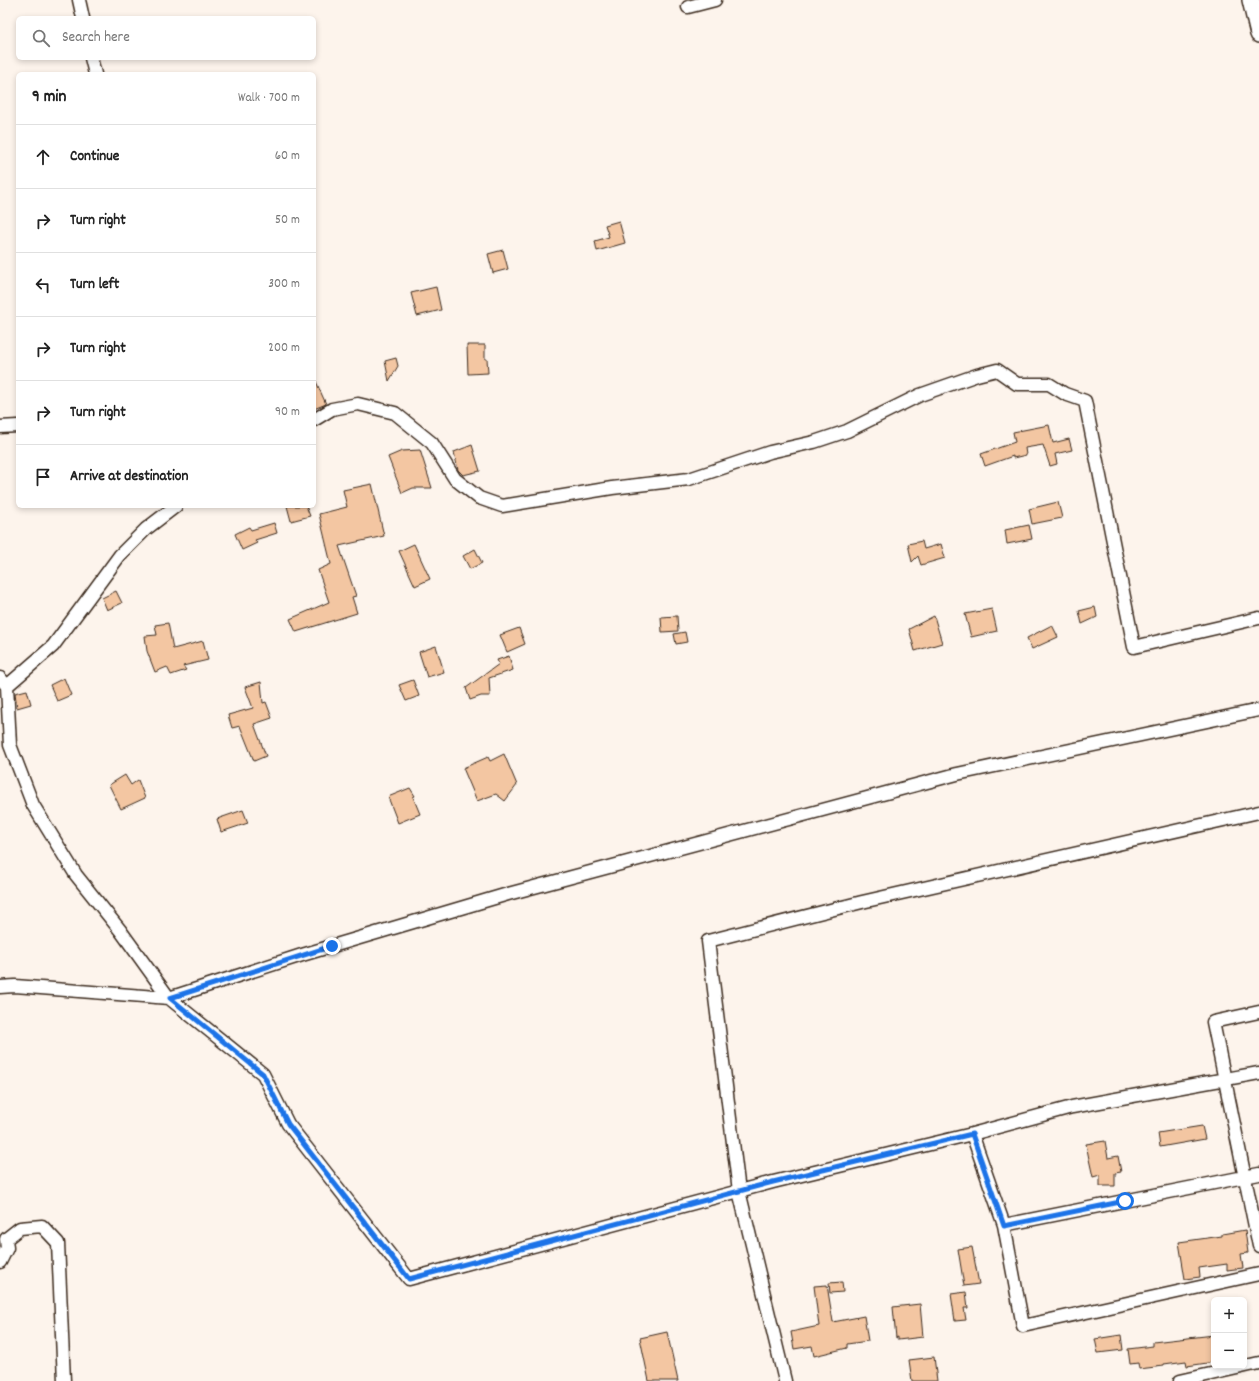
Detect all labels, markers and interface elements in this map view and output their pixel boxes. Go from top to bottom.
search box [16,16,316,60]
icon: search [30,27,52,49]
text: Search here [62,27,130,49]
text: 9 min [32,86,66,110]
text: Walk · 700 m [238,89,300,108]
icon: ahead [32,146,54,168]
text: Continue [70,146,119,168]
text: 60 m [275,147,300,166]
icon: right [32,210,54,232]
text: Turn right [70,210,126,232]
text: 50 m [275,211,300,230]
icon: left [32,274,54,296]
text: Turn left [70,274,119,296]
text: 300 m [268,275,300,294]
icon: right [32,338,54,360]
text: Turn right [70,338,126,360]
text: 200 m [268,339,300,358]
icon: right [32,402,54,424]
text: Turn right [70,402,126,424]
text: 90 m [275,403,300,422]
icon: arrive [32,466,54,488]
text: Arrive at destination [70,466,188,488]
route end [323,937,341,955]
route start [1116,1192,1134,1210]
map controls [1211,1297,1247,1369]
button: + [1211,1297,1247,1333]
button: − [1211,1333,1247,1369]

